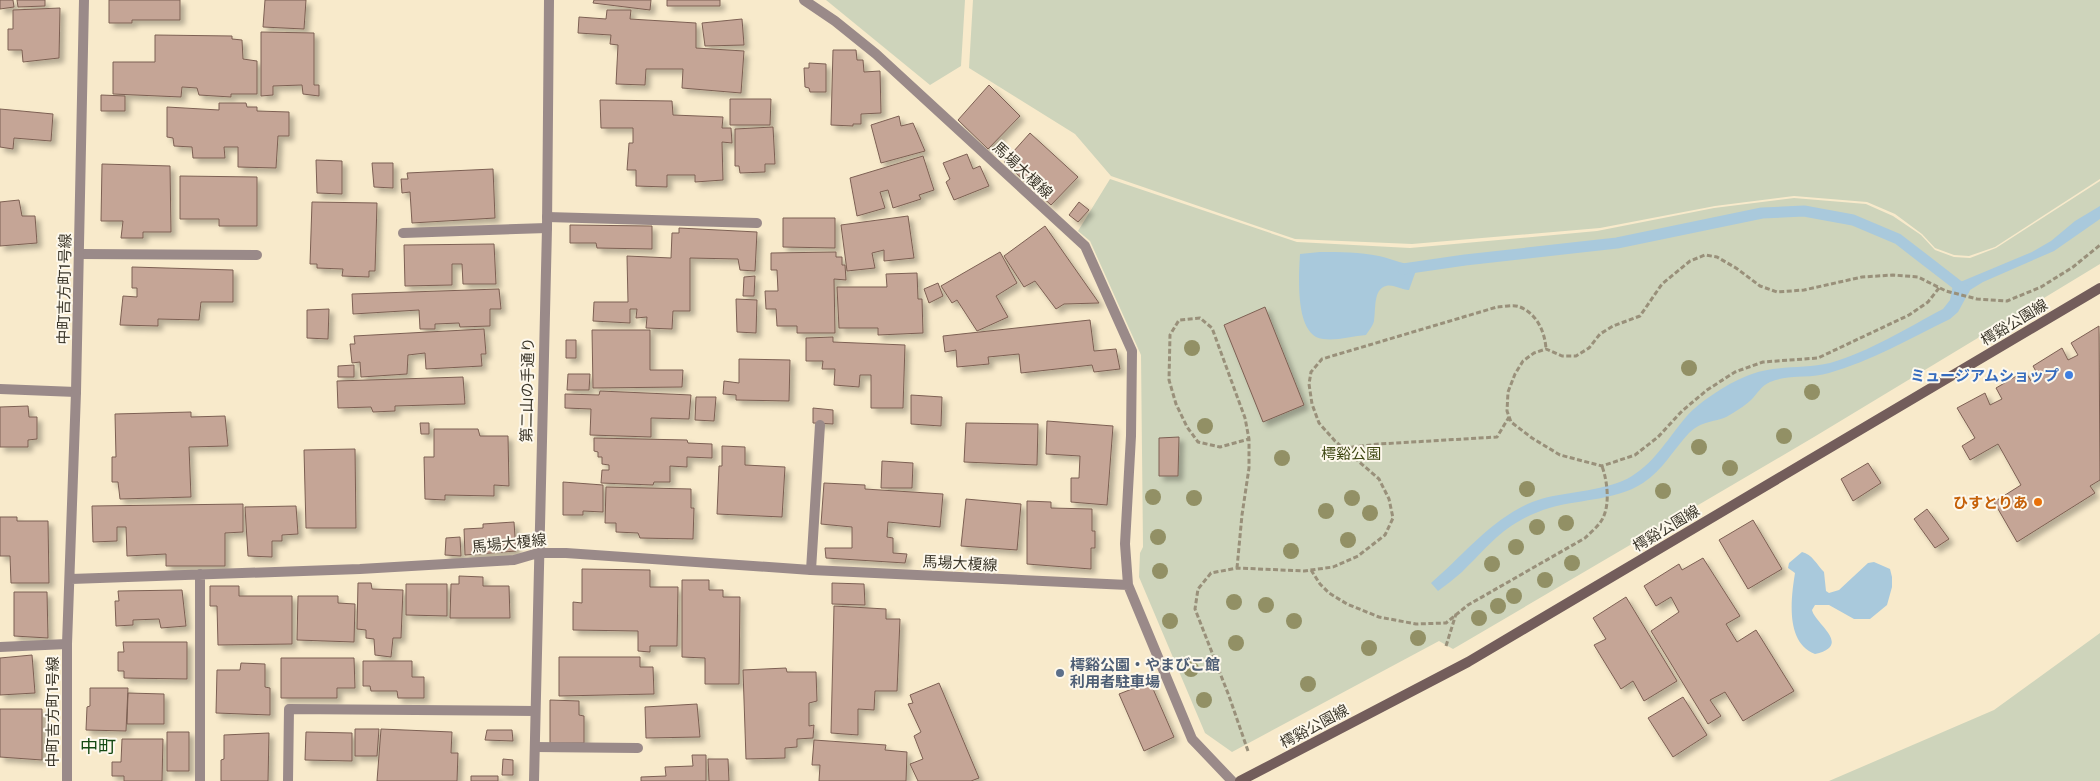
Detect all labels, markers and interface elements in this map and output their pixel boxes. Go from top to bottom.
street label: 馬場大榎線 [990,138,1056,202]
street label: 中町吉方町1号線 [55,233,73,345]
street label: 樗谿公園線 [1977,295,2051,349]
street label: 第二山の手通り [518,337,536,443]
place label: ミュージアムショップ [1910,367,2059,384]
marker: ミュージアムショップ [2063,369,2075,381]
park label: 樗谿公園 [1321,445,1381,462]
place label: ひすとりあ [1953,494,2028,511]
marker: ひすとりあ [2032,496,2044,508]
street label: 樗谿公園線 [1629,501,1703,555]
street label: 馬場大榎線 [471,531,547,555]
street label: 馬場大榎線 [922,553,998,573]
street label: 中町吉方町1号線 [44,656,61,768]
place label: 樗谿公園・やまびこ館 利用者駐車場 [1070,656,1220,690]
marker: 樗谿公園・やまびこ館 利用者駐車場 [1054,667,1066,679]
street label: 樗谿公園線 [1277,701,1351,751]
district label: 中町 [80,736,116,757]

